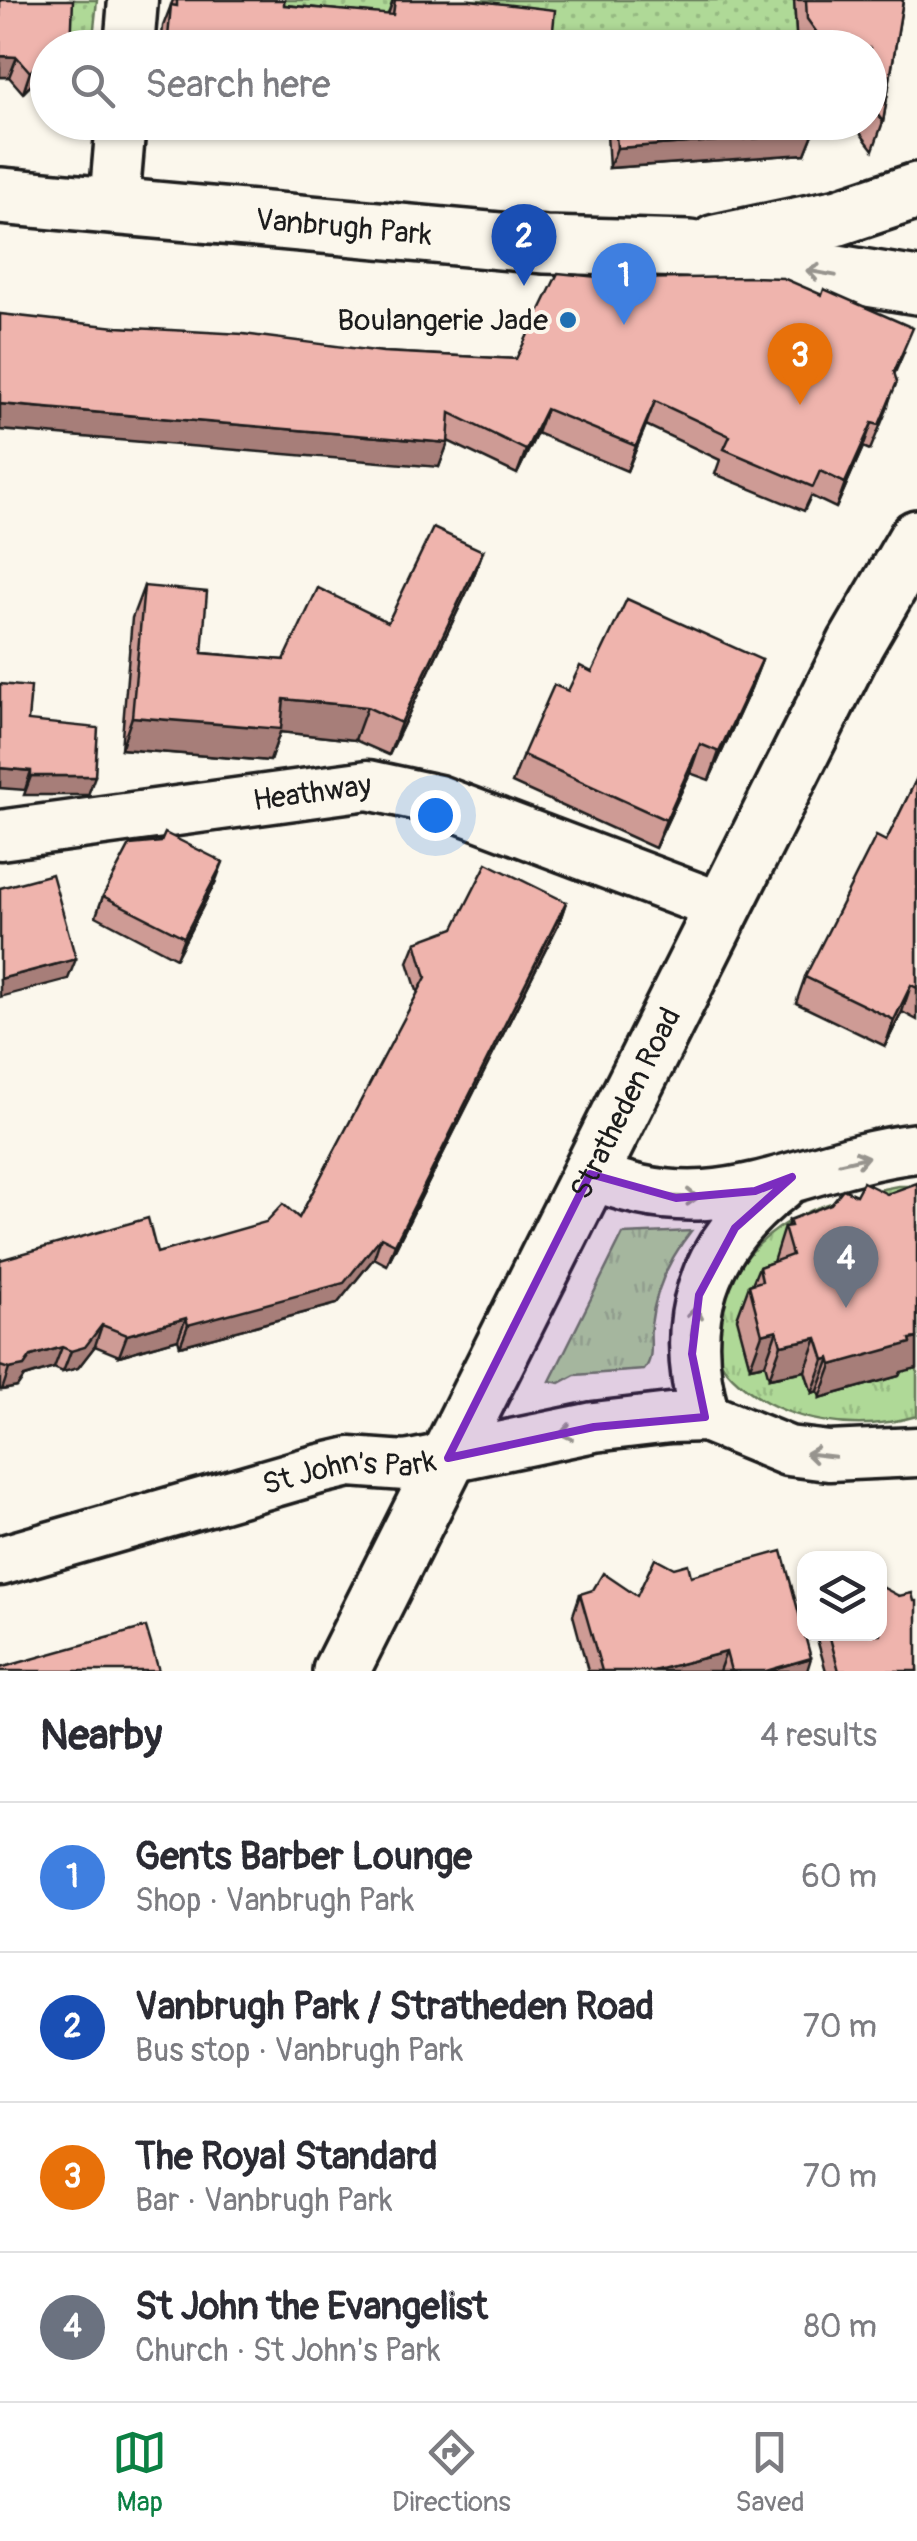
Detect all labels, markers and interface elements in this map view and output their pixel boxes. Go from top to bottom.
search box [30,30,887,140]
icon: search [65,58,120,113]
text: Search here [145,61,331,109]
street label: Vanbrugh Park [254,201,434,254]
pin: 2 [492,204,556,286]
pin: 1 [592,242,656,325]
one-way arrow [805,263,837,282]
place label: Boulangerie Jade [337,302,548,339]
marker: Boulangerie Jade [557,309,579,331]
pin: 3 [768,322,832,405]
street label: Heathway [251,767,374,819]
your location [410,790,461,841]
street label: Stratheden Road [562,1002,689,1205]
one-way arrow [837,1150,869,1168]
one-way arrow [667,1188,700,1207]
pin: 4 [814,1226,878,1308]
one-way arrow [685,1306,704,1338]
one-way arrow [558,1423,590,1441]
street label: St John's Park [258,1442,440,1503]
one-way arrow [804,1445,837,1464]
map controls [797,1551,887,1641]
button: layers [797,1551,887,1641]
text: Nearby [40,1710,162,1762]
text: 4 results [760,1716,877,1756]
text: Gents Barber Lounge [135,1833,472,1881]
text: 1 [66,1857,79,1897]
text: 60 m [801,1857,877,1897]
text: Shop · Vanbrugh Park [135,1881,414,1921]
text: Vanbrugh Park / Stratheden Road [135,1983,654,2031]
text: 2 [64,2007,81,2047]
text: 70 m [803,2007,877,2047]
text: Bus stop · Vanbrugh Park [135,2031,463,2071]
text: The Royal Standard [135,2133,438,2181]
text: 3 [64,2157,81,2197]
text: 70 m [803,2157,877,2197]
text: Bar · Vanbrugh Park [135,2181,392,2221]
text: St John the Evangelist [135,2283,488,2331]
text: 4 [63,2307,82,2347]
text: 80 m [804,2307,877,2347]
text: Church · St John's Park [135,2331,441,2371]
tab: Map [112,2425,167,2520]
tab: Directions [392,2425,511,2520]
tab: Saved [735,2425,805,2520]

